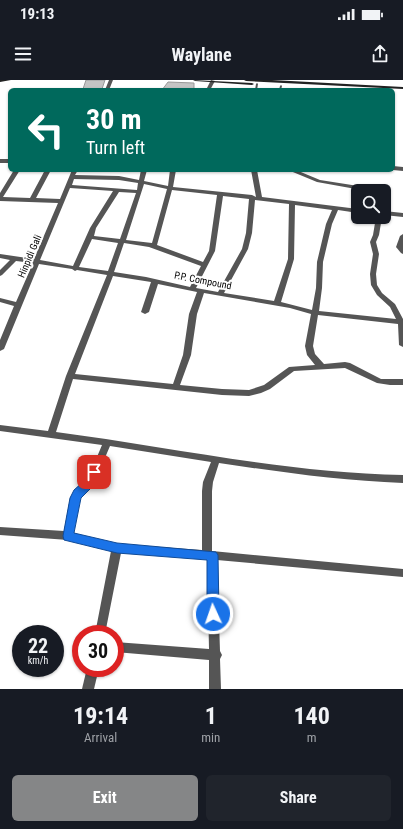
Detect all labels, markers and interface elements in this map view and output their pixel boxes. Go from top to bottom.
text: 19:13 [20,5,54,23]
icon: menu [12,43,34,65]
icon: share [369,43,391,65]
text: Waylane [171,44,232,65]
text: 30 m [86,103,142,136]
icon: left [20,104,72,156]
text: Turn left [86,137,145,158]
map controls [351,184,391,224]
button: search [351,184,391,224]
street label: Hinpidi Gali [16,233,43,279]
street label: P.P. Compound [173,270,233,291]
pin [77,455,111,489]
icon: arrive [83,461,105,483]
position arrow [192,593,234,635]
speed limit sign: 30 [72,625,124,677]
text: 22 [28,634,48,658]
text: km/h [28,655,48,666]
text: 19:14 [73,702,128,730]
text: 1 [205,702,217,730]
text: 140 [293,702,330,730]
text: Arrival [84,730,117,745]
text: min [201,730,220,745]
text: m [307,730,317,745]
button: Exit [12,775,198,821]
button: Share [206,775,391,821]

